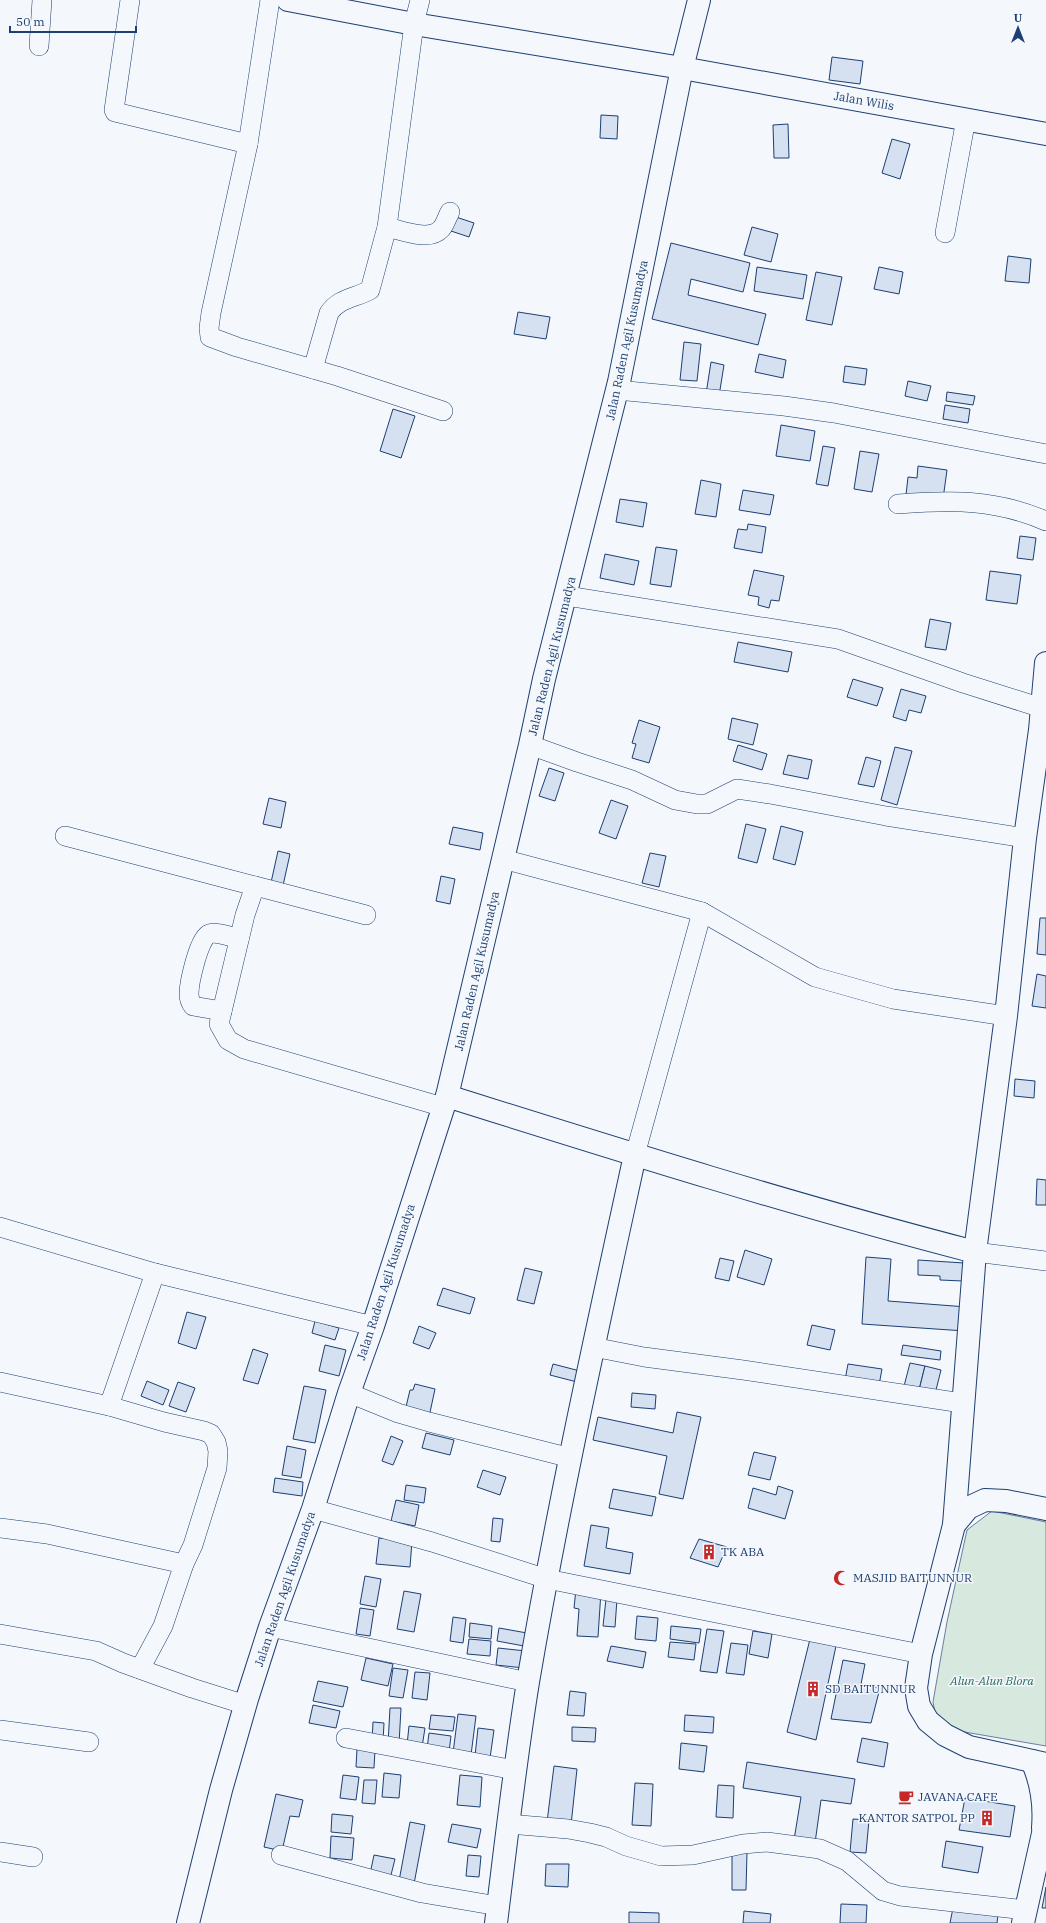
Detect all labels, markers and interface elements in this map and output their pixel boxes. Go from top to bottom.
scale bar [10,8,136,34]
north arrow [998,8,1038,48]
text: U [1014,11,1023,25]
text: 50 m [16,14,45,29]
street label: Jalan Wilis [833,88,896,113]
street label: Jalan Raden Agil Kusumadya [602,258,651,421]
street label: Jalan Raden Agil Kusumadya [524,574,579,737]
street label: Jalan Raden Agil Kusumadya [451,889,502,1052]
street label: Jalan Raden Agil Kusumadya [353,1201,418,1362]
street label: Jalan Raden Agil Kusumadya [251,1509,318,1668]
building icon: TK ABA [700,1543,718,1561]
place label: TK ABA [721,1544,765,1559]
mosque icon: MASJID BAITUNNUR [832,1569,850,1587]
place label: MASJID BAITUNNUR [853,1570,972,1585]
park label: Alun-Alun Blora [949,1673,1034,1688]
building icon: SD BAITUNNUR [804,1680,822,1698]
place label: SD BAITUNNUR [825,1681,916,1696]
cafe icon: JAVANA CAFE [897,1788,915,1806]
place label: JAVANA CAFE [918,1789,998,1804]
building icon: KANTOR SATPOL PP [978,1809,996,1827]
place label: KANTOR SATPOL PP [858,1810,975,1825]

